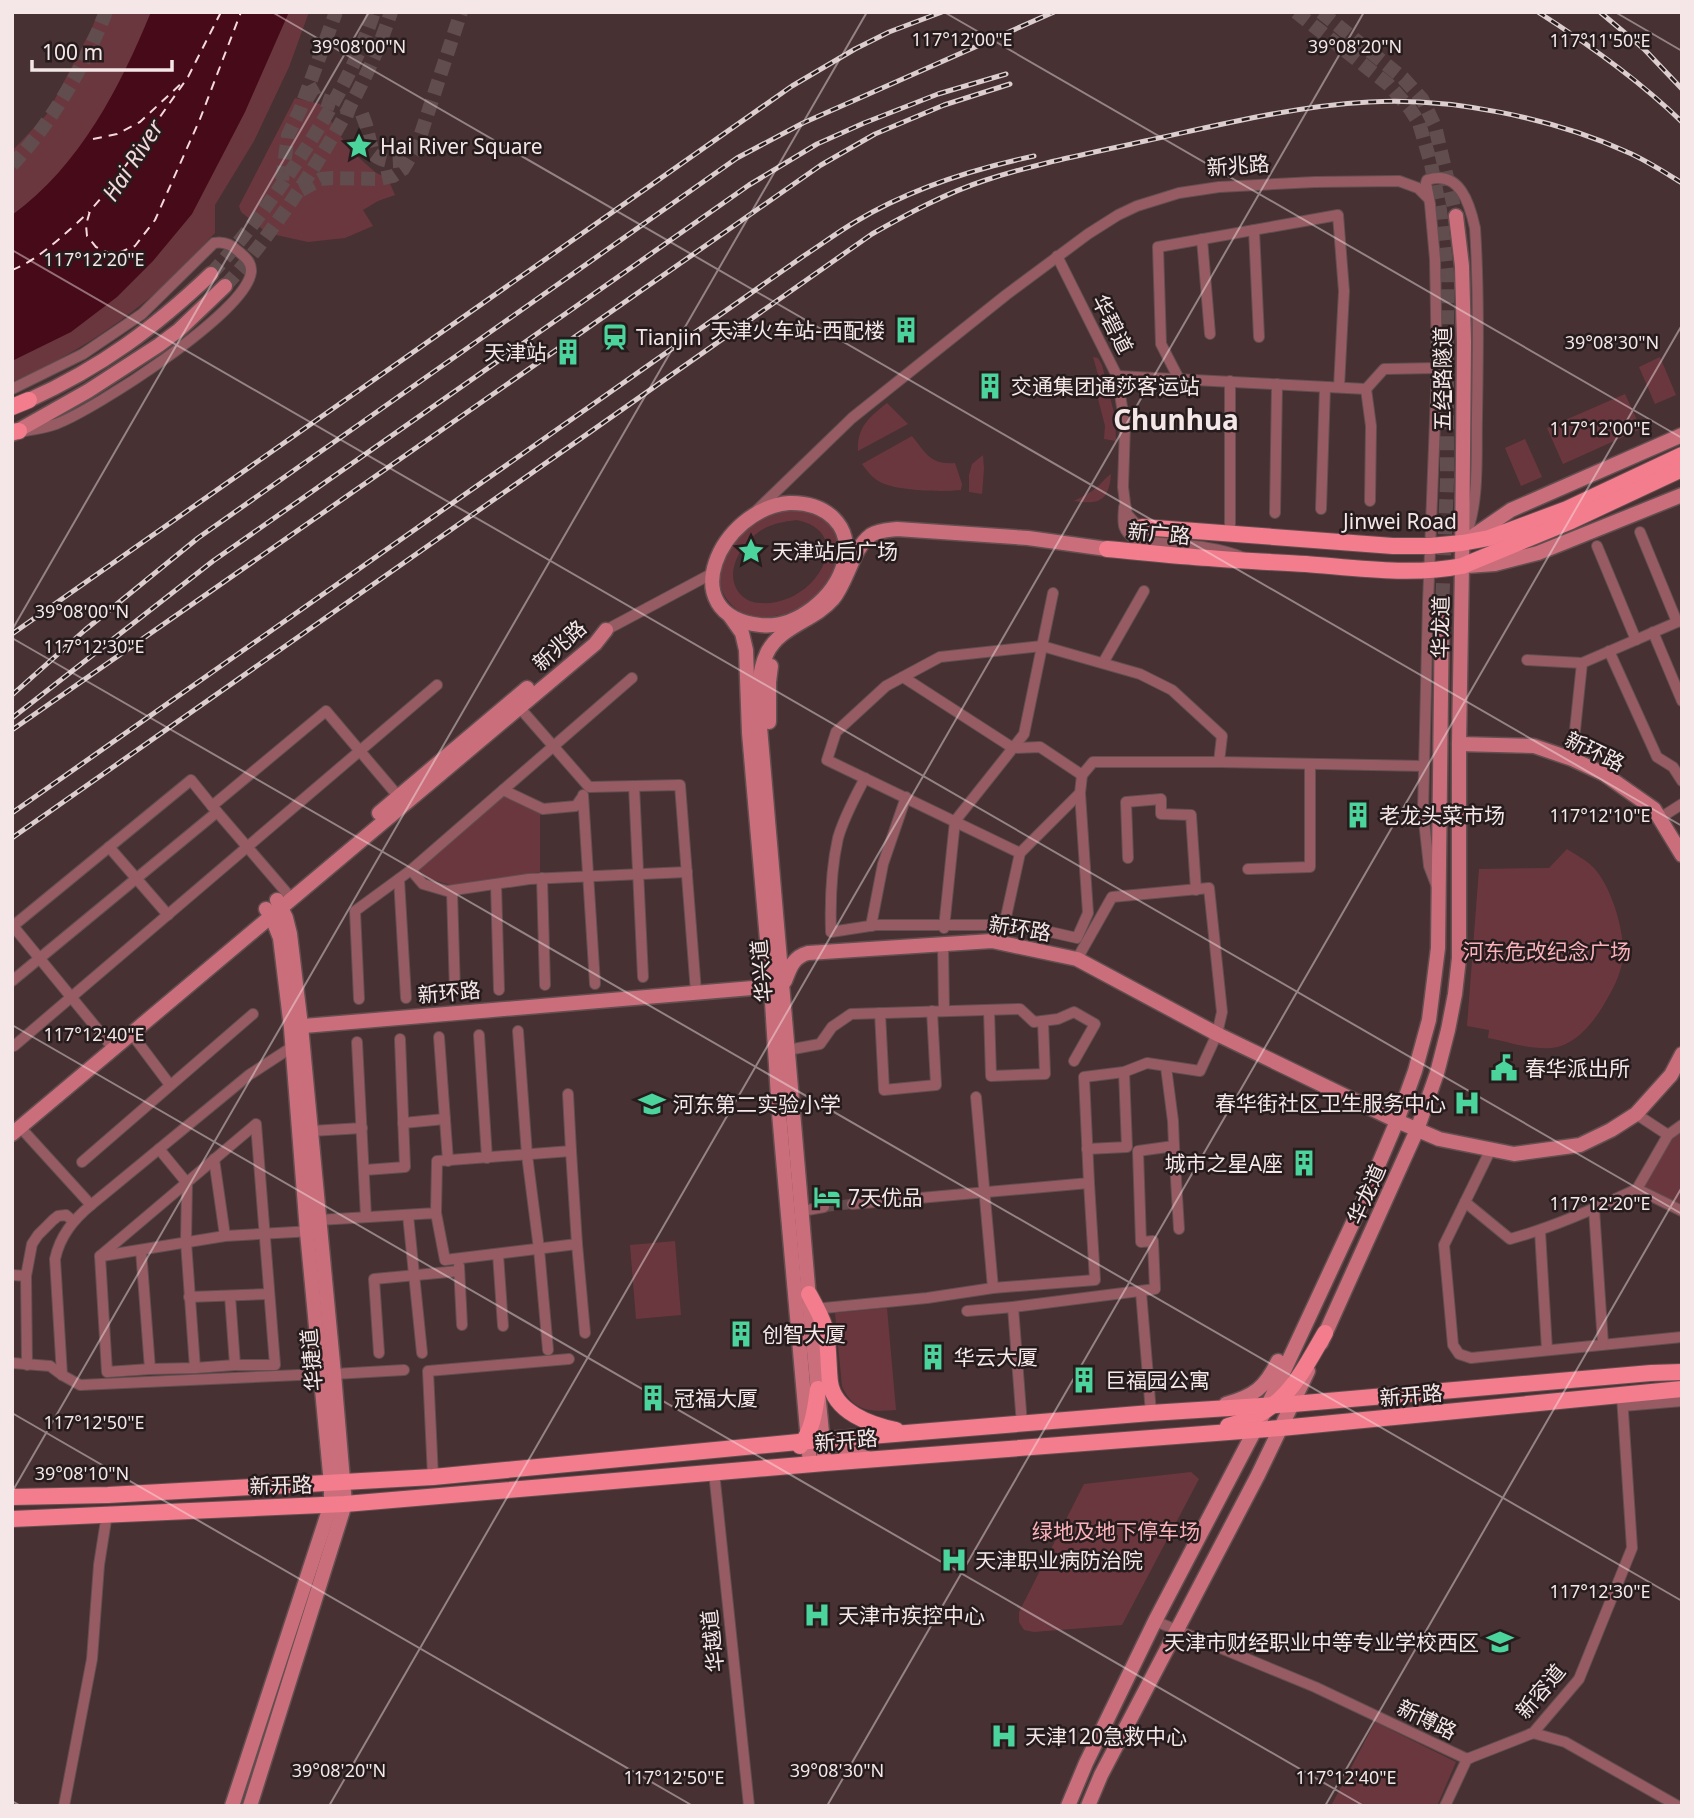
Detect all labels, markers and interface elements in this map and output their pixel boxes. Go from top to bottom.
text: 117°12'00"E [911,27,1013,51]
scale bar [32,28,172,72]
text: 117°11'50"E [1549,28,1651,52]
text: 39°08'00"N [312,34,406,58]
text: 39°08'20"N [1308,34,1402,58]
text: 100 m [42,38,103,66]
water label: Hai River [94,112,171,207]
place icon: Hai River Square [344,131,374,161]
place label: Hai River Square [380,132,543,160]
street label: 新兆路 [1206,149,1270,181]
text: 117°12'20"E [43,247,145,271]
street label: 华碧道 [1086,290,1140,358]
building icon: 天津火车站-西配楼 [891,315,921,345]
place label: 天津火车站-西配楼 [710,316,885,344]
station icon: Tianjin [600,322,630,352]
place label: Tianjin [636,323,702,351]
street label: 五经路隧道 [1428,327,1456,432]
text: 39°08'30"N [1565,330,1659,354]
building icon: 天津站 [553,337,583,367]
place label: 天津站 [484,338,547,366]
building icon: 交通集团通莎客运站 [975,371,1005,401]
place label: 交通集团通莎客运站 [1011,372,1200,400]
district label: Chunhua [1113,400,1239,438]
text: 117°12'00"E [1549,416,1651,440]
street label: Jinwei Road [1341,507,1457,535]
street label: 新广路 [1126,516,1192,550]
place icon: 天津站后广场 [736,536,766,566]
place label: 天津站后广场 [772,537,898,565]
street label: 华龙道 [1425,595,1455,659]
text: 39°08'00"N [35,599,129,623]
street label: 新兆路 [526,614,592,676]
text: 117°12'30"E [43,634,145,658]
street label: 新环路 [1561,725,1629,777]
building icon: 老龙头菜市场 [1343,800,1373,830]
place label: 老龙头菜市场 [1379,801,1505,829]
text: 117°12'10"E [1549,803,1651,827]
street label: 新环路 [987,909,1053,947]
park label: 河东危改纪念广场 [1463,937,1631,965]
street label: 华兴道 [744,938,778,1004]
street label: 新环路 [416,975,482,1009]
text: 117°12'40"E [43,1022,145,1046]
public building icon: 春华派出所 [1489,1053,1519,1083]
place label: 春华派出所 [1525,1054,1630,1082]
hospital icon: 春华街社区卫生服务中心 [1452,1088,1482,1118]
school or university icon: 河东第二实验小学 [637,1089,667,1119]
place label: 春华街社区卫生服务中心 [1215,1089,1446,1117]
place label: 河东第二实验小学 [673,1090,841,1118]
building icon: 城市之星A座 [1289,1148,1319,1178]
place label: 城市之星A座 [1165,1149,1283,1177]
street label: 华龙道 [1340,1160,1392,1228]
hotel icon: 7天优品 [812,1182,842,1212]
place label: 7天优品 [848,1183,923,1211]
text: 117°12'20"E [1549,1191,1651,1215]
building icon: 创智大厦 [726,1319,756,1349]
place label: 创智大厦 [762,1320,846,1348]
street label: 华捷道 [294,1327,328,1393]
building icon: 华云大厦 [918,1342,948,1372]
place label: 华云大厦 [954,1343,1038,1371]
building icon: 巨福园公寓 [1069,1365,1099,1395]
place label: 巨福园公寓 [1105,1366,1210,1394]
street label: 新开路 [1378,1378,1444,1412]
building icon: 冠福大厦 [638,1383,668,1413]
place label: 冠福大厦 [674,1384,758,1412]
text: 117°12'50"E [43,1410,145,1434]
street label: 新开路 [813,1423,879,1457]
text: 39°08'10"N [35,1461,129,1485]
street label: 新开路 [249,1470,313,1500]
park label: 绿地及地下停车场 [1032,1517,1200,1545]
hospital icon: 天津职业病防治院 [939,1545,969,1575]
place label: 天津职业病防治院 [975,1546,1143,1574]
text: 117°12'30"E [1549,1579,1651,1603]
hospital icon: 天津市疾控中心 [802,1600,832,1630]
place label: 天津市疾控中心 [838,1601,985,1629]
street label: 华越道 [695,1608,729,1674]
school or university icon: 天津市财经职业中等专业学校西区 [1485,1627,1515,1657]
place label: 天津市财经职业中等专业学校西区 [1164,1628,1479,1656]
street label: 新容道 [1509,1658,1571,1724]
street label: 新博路 [1393,1693,1461,1745]
hospital icon: 天津120急救中心 [989,1721,1019,1751]
place label: 天津120急救中心 [1025,1722,1187,1750]
text: 39°08'20"N [292,1758,386,1782]
text: 39°08'30"N [790,1758,884,1782]
text: 117°12'50"E [623,1765,725,1789]
text: 117°12'40"E [1295,1765,1397,1789]

